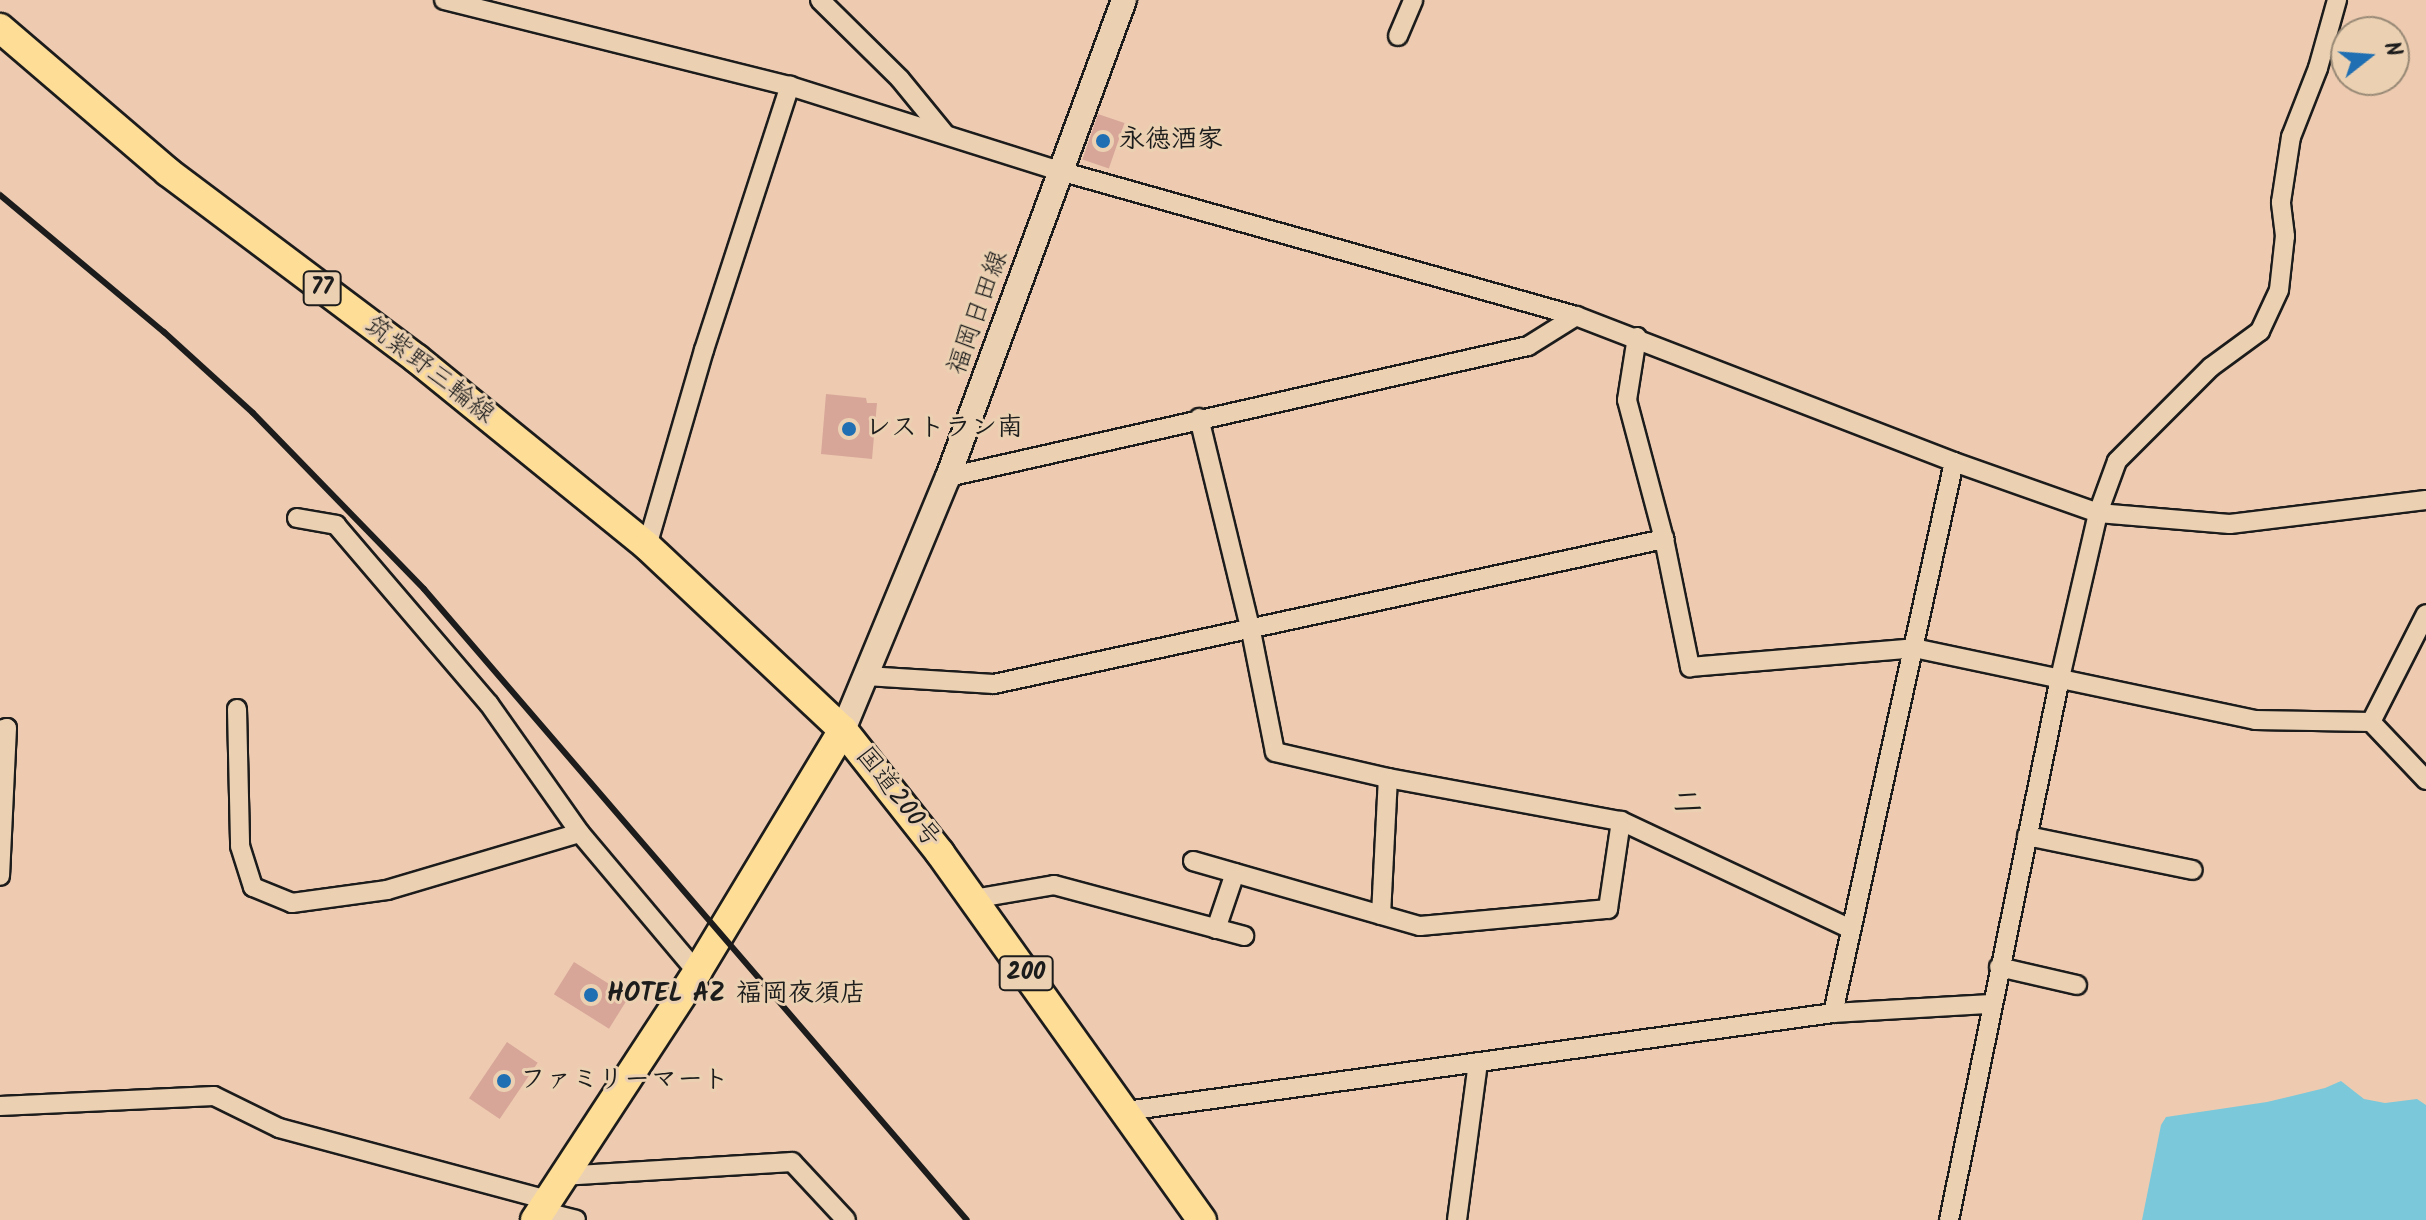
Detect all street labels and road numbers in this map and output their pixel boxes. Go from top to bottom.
street label: 福岡日田線 [942,247,1016,379]
road number: 77 [302,268,342,308]
street label: 筑紫野三輪線 [358,311,500,431]
street label: 国道200号 [848,741,946,855]
road number: 200 [998,953,1054,993]

